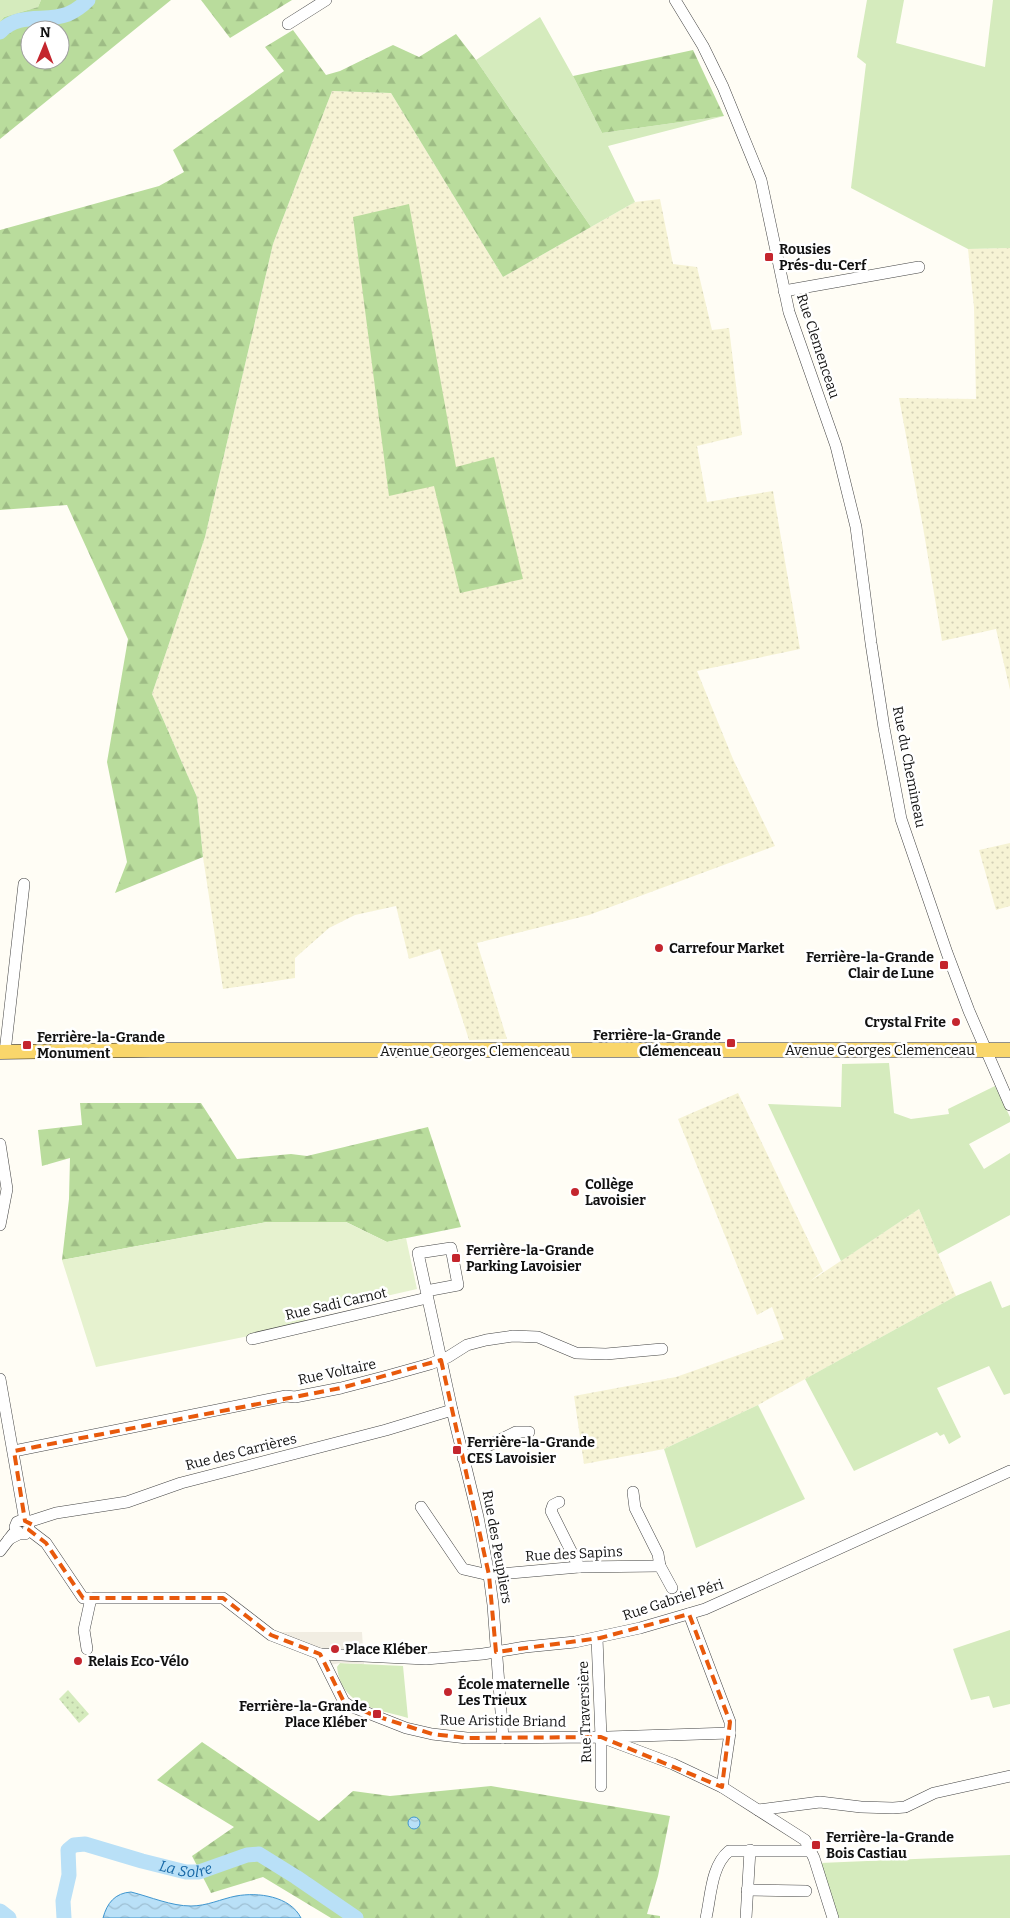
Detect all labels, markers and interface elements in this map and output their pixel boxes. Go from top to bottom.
north arrow [20,20,70,70]
text: N [40,24,51,41]
place label: Rousies Prés-du-Cerf [779,241,867,274]
marker: Rousies Prés-du-Cerf [763,251,775,263]
street label: Rue Clemenceau [793,291,843,401]
street label: Rue du Chemineau [889,705,929,829]
place label: Carrefour Market [669,940,785,957]
marker: Carrefour Market [653,942,665,954]
place label: Ferrière-la-Grande Clair de Lune [806,949,934,982]
marker: Ferrière-la-Grande Clair de Lune [938,959,950,971]
place label: Crystal Frite [865,1014,946,1031]
marker: Crystal Frite [950,1016,962,1028]
place label: Ferrière-la-Grande Clémenceau [593,1027,721,1060]
place label: Ferrière-la-Grande Monument [37,1029,165,1062]
marker: Ferrière-la-Grande Clémenceau [725,1037,737,1049]
marker: Ferrière-la-Grande Monument [21,1039,33,1051]
street label: Avenue Georges Clemenceau [785,1042,975,1059]
street label: Avenue Georges Clemenceau [380,1043,570,1060]
place label: Collège Lavoisier [585,1176,646,1209]
marker: Collège Lavoisier [569,1186,581,1198]
place label: Ferrière-la-Grande Parking Lavoisier [466,1242,594,1275]
marker: Ferrière-la-Grande Parking Lavoisier [450,1252,462,1264]
street label: Rue Sadi Carnot [284,1284,388,1324]
street label: Rue Voltaire [297,1355,377,1389]
street label: Rue des Carrières [184,1430,298,1474]
place label: Ferrière-la-Grande CES Lavoisier [467,1434,595,1467]
marker: Ferrière-la-Grande CES Lavoisier [451,1444,463,1456]
street label: Rue des Peupliers [479,1489,515,1605]
street label: Rue des Sapins [525,1543,623,1565]
street label: Rue Gabriel Péri [621,1576,725,1624]
place label: Place Kléber [345,1641,428,1658]
marker: Place Kléber [329,1643,341,1655]
place label: Relais Eco-Vélo [88,1653,189,1670]
marker: Relais Eco-Vélo [72,1655,84,1667]
street label: Rue Traversière [575,1661,595,1763]
place label: École maternelle Les Trieux [458,1675,570,1709]
marker: École maternelle Les Trieux [442,1686,454,1698]
place label: Ferrière-la-Grande Place Kléber [239,1698,367,1731]
marker: Ferrière-la-Grande Place Kléber [371,1708,383,1720]
street label: Rue Aristide Briand [440,1711,566,1731]
place label: Ferrière-la-Grande Bois Castiau [826,1829,954,1862]
marker: Ferrière-la-Grande Bois Castiau [810,1839,822,1851]
water label: La Solre [157,1857,215,1881]

